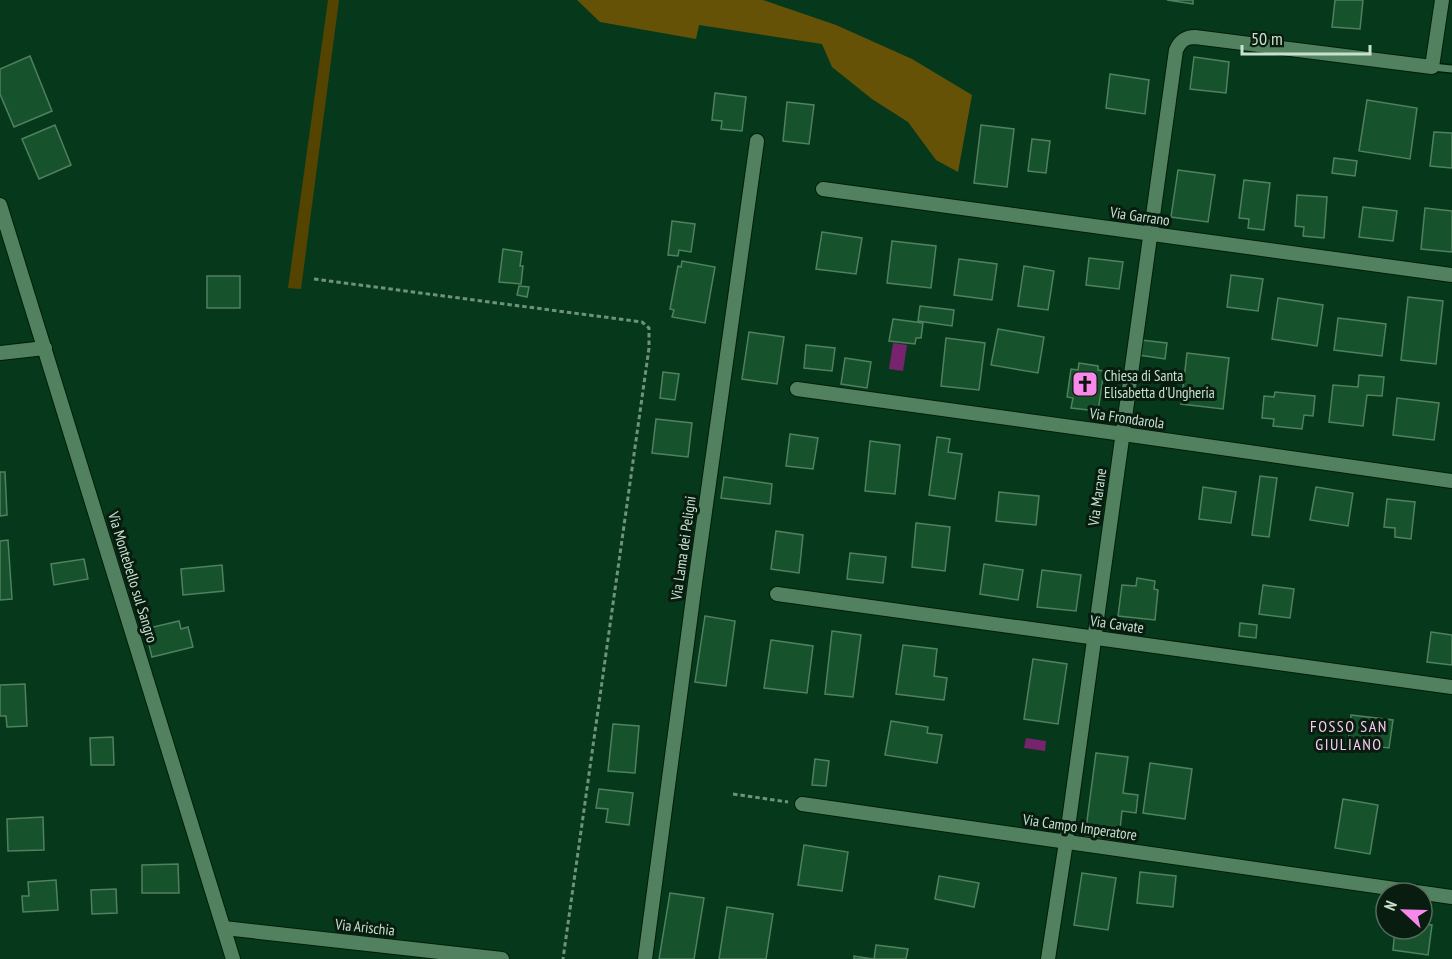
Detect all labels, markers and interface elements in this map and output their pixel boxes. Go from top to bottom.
scale bar [1242,18,1370,56]
text: 50 m [1251,27,1283,50]
street label: Via Garrano [1108,202,1171,230]
place label: Chiesa di Santa Elisabetta d'Ungheria [1104,366,1215,402]
church icon: Chiesa di Santa Elisabetta d'Ungheria [1070,369,1100,399]
street label: Via Frondarola [1087,403,1166,433]
street label: Via Marane [1083,467,1110,528]
street label: Via Lama dei Peligni [666,495,700,602]
street label: Via Montebello sul Sangro [104,508,162,645]
street label: Via Cavate [1088,611,1145,637]
district label: FOSSO SAN GIULIANO [1310,716,1388,754]
street label: Via Campo Imperatore [1021,809,1138,844]
north arrow [1374,881,1434,941]
text: N [1379,898,1401,913]
street label: Via Arischia [333,914,396,940]

